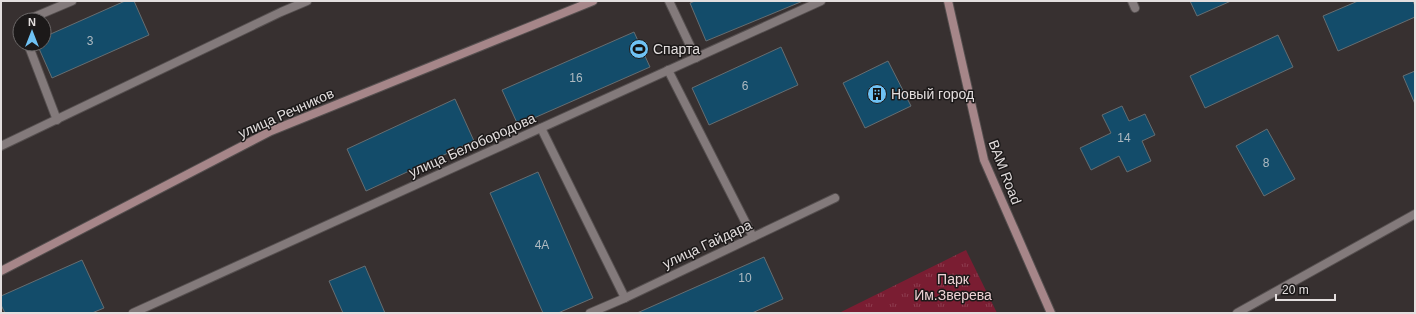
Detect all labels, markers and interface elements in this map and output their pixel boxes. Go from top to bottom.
north arrow [12,12,52,52]
text: N [28,16,36,28]
house number: 3 [87,34,94,48]
sports icon: Спарта [628,38,650,60]
place label: Спарта [653,41,700,57]
house number: 16 [569,71,583,85]
house number: 6 [742,79,749,93]
building icon: Новый город [866,83,888,105]
street label: улица Речников [236,85,336,141]
place label: Новый город [891,86,974,102]
street label: улица Белобородова [406,110,538,180]
house number: 14 [1117,131,1131,145]
street label: BAM Road [985,138,1025,206]
house number: 8 [1263,156,1270,170]
street label: улица Гайдара [660,216,754,272]
house number: 4А [535,238,549,252]
house number: 10 [738,271,752,285]
park label: Парк Им.Зверева [914,271,992,303]
scale bar [1276,276,1335,302]
text: 20 m [1282,283,1309,297]

